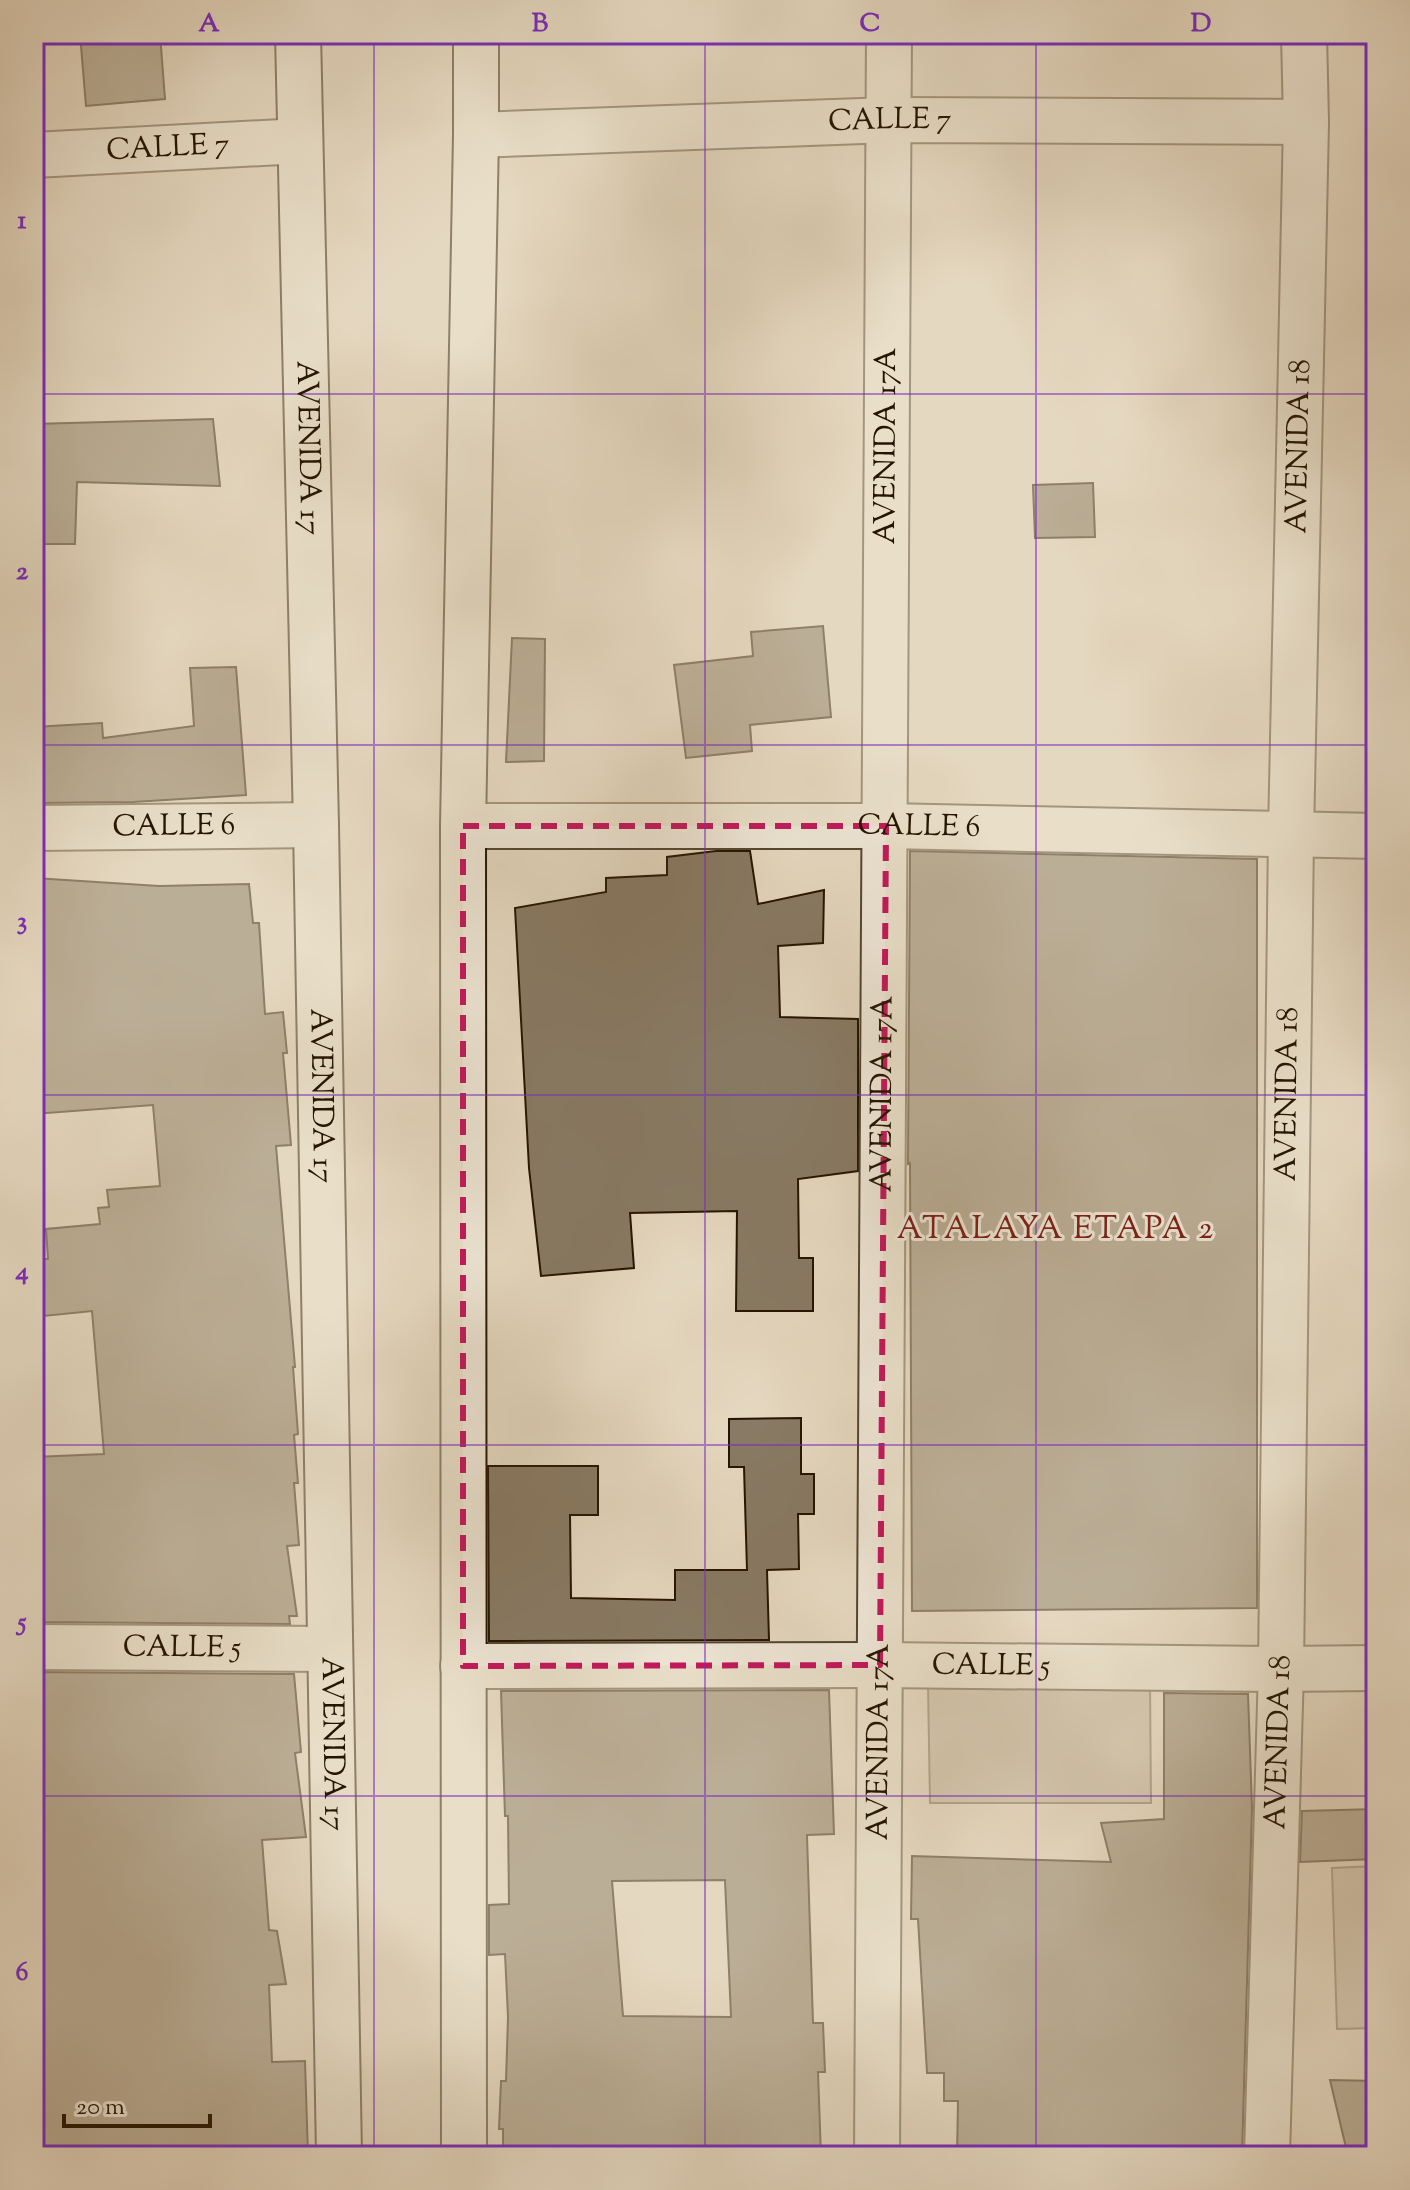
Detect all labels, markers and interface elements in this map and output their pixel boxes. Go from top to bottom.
text: A [198,6,220,43]
text: B [532,6,549,43]
text: C [860,6,880,43]
text: D [1191,6,1211,43]
street label: CALLE 7 [827,98,951,144]
street label: CALLE 7 [105,123,230,173]
text: 1 [18,203,27,240]
street label: AVENIDA 17A [865,347,909,545]
street label: AVENIDA 18 [1276,359,1323,534]
street label: AVENIDA 17 [284,360,331,536]
text: 2 [16,554,29,591]
street label: CALLE 6 [112,804,236,849]
street label: CALLE 6 [858,804,981,849]
text: 3 [17,904,27,941]
street label: AVENIDA 17A [861,995,905,1193]
street label: AVENIDA 18 [1265,1007,1310,1182]
street label: AVENIDA 17 [298,1008,344,1183]
district label: ATALAYA ETAPA 2 [897,1207,1215,1253]
text: 4 [14,1254,29,1291]
text: 5 [16,1605,27,1642]
street label: CALLE 5 [123,1626,241,1670]
street label: AVENIDA 17A [857,1643,901,1841]
street label: CALLE 5 [932,1644,1050,1688]
street label: AVENIDA 18 [1255,1655,1303,1830]
street label: AVENIDA 17 [309,1656,355,1831]
text: 6 [16,1955,29,1992]
scale bar [64,2078,210,2128]
text: 20 m [76,2091,125,2125]

